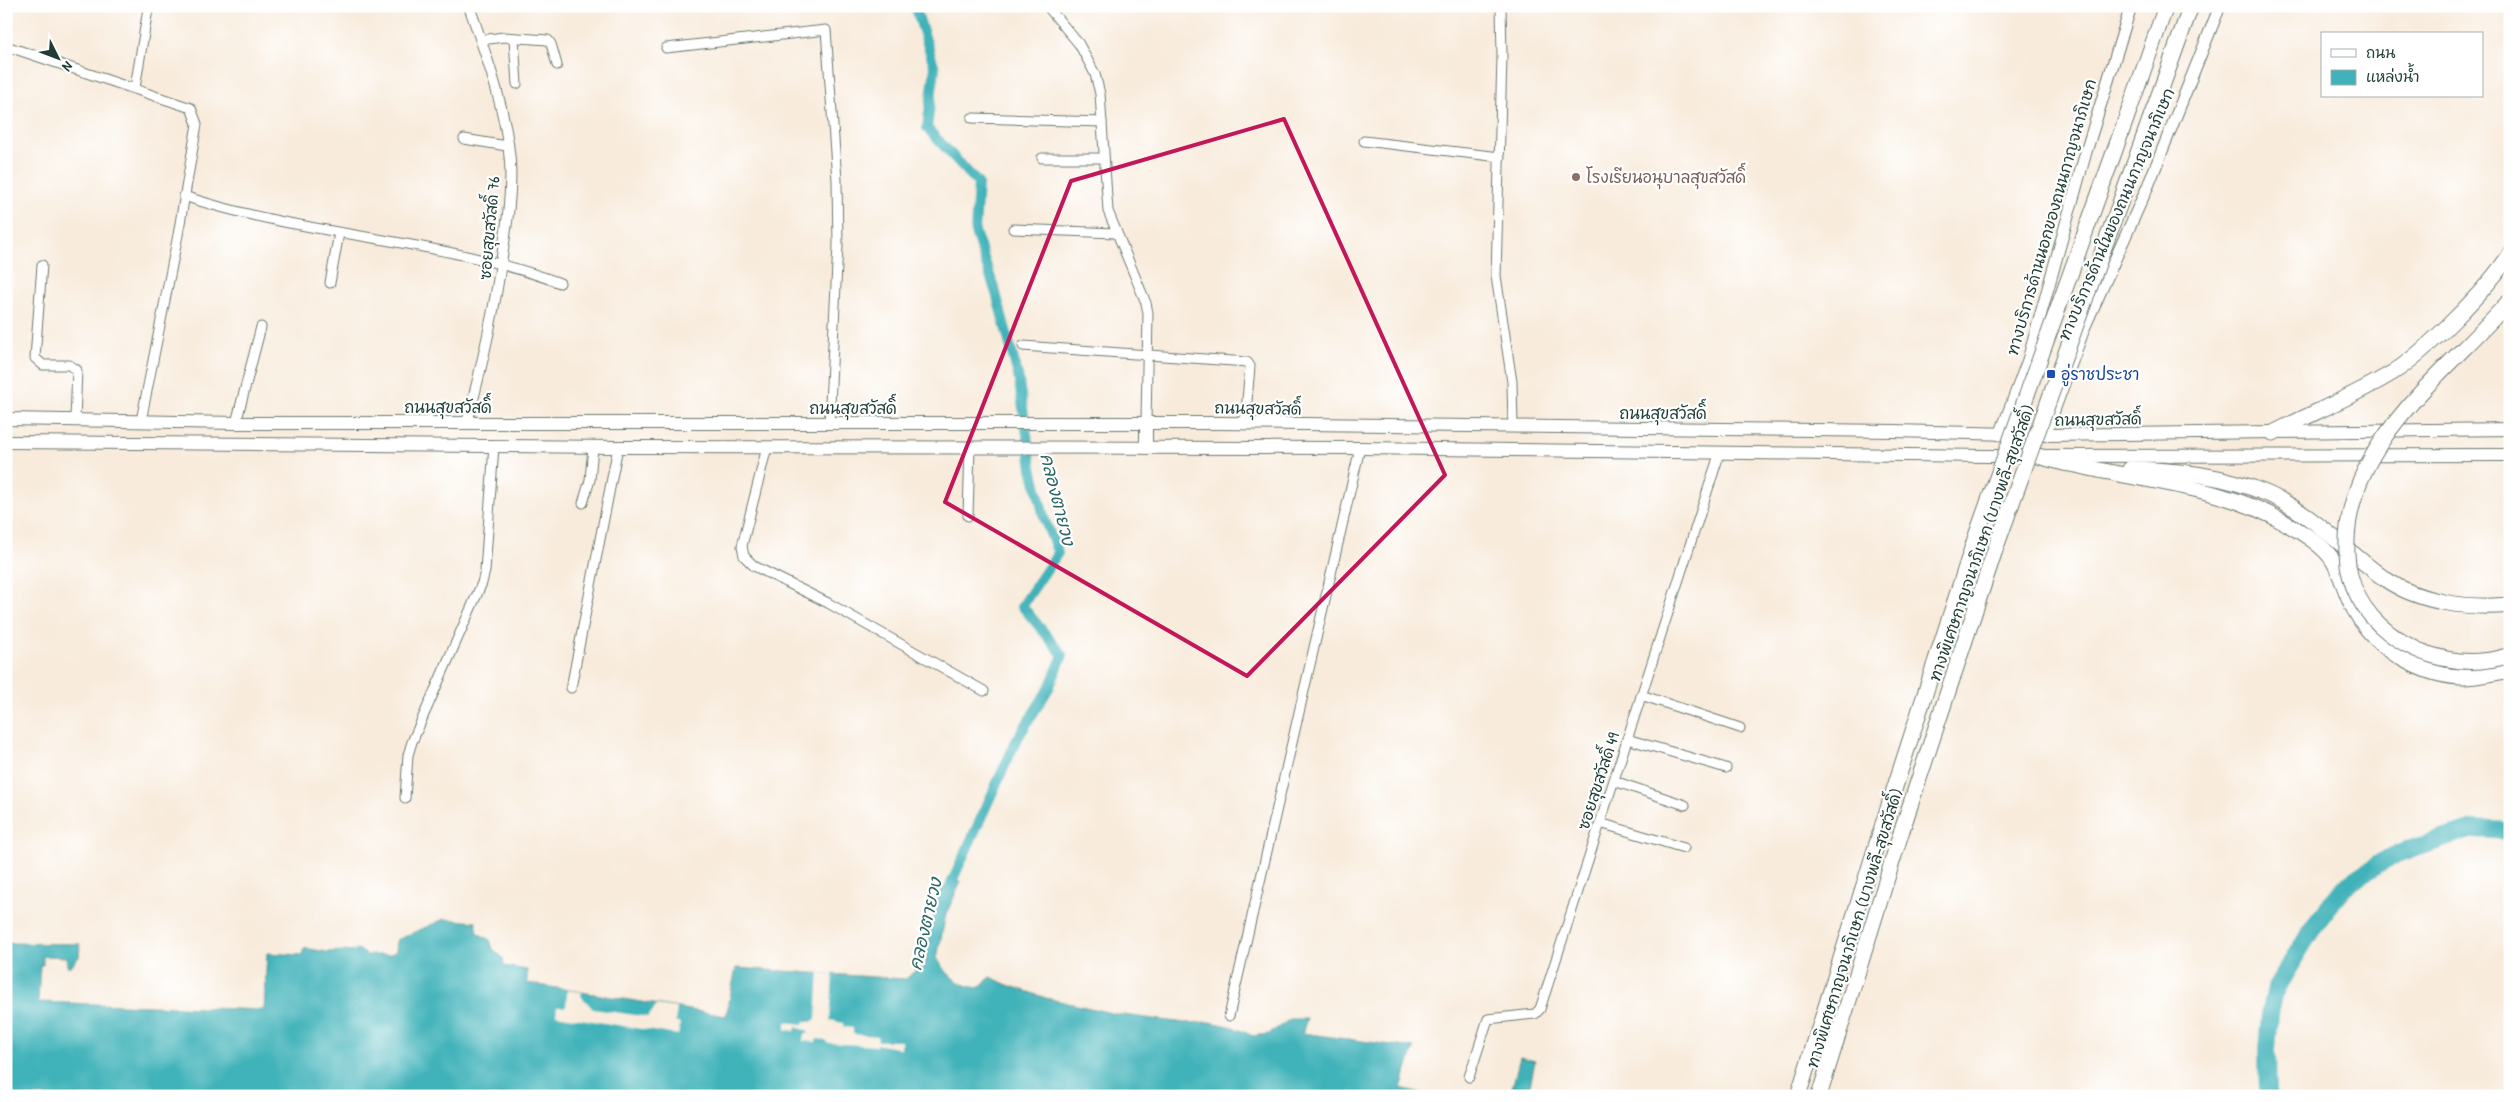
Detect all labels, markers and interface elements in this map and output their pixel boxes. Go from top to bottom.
north arrow [32,32,82,82]
legend [2321,32,2484,98]
text: ถนน [2366,42,2395,63]
text: N [58,58,78,77]
text: แหล่งน้ำ [2366,63,2420,87]
street label: ทางบริการด้านนอกของถนนกาญจนาภิเษก [2001,76,2101,358]
street label: ทางบริการด้านในของถนนกาญจนาภิเษก [2053,84,2179,344]
place label: โรงเรียนอนุบาลสุขสวัสดิ์ [1586,162,1746,190]
marker: โรงเรียนอนุบาลสุขสวัสดิ์ [1570,171,1582,183]
street label: ซอยสุขสวัสดิ์ 76 [469,175,506,281]
place label: อู่ราชประชา [2061,363,2139,387]
marker: อู่ราชประชา [2045,368,2057,380]
street label: ถนนสุขสวัสดิ์ [404,392,492,420]
street label: ถนนสุขสวัสดิ์ [1214,392,1302,422]
street label: ถนนสุขสวัสดิ์ [809,393,897,421]
street label: ถนนสุขสวัสดิ์ [1619,398,1707,426]
street label: ทางพิเศษกาญจนาภิเษก (บางพลี-สุขสวัสดิ์) [1919,400,2041,685]
street label: ถนนสุขสวัสดิ์ [2054,403,2142,433]
water label: คลองตายวง [1034,450,1082,549]
street label: ซอยสุขสวัสดิ์ 49 [1568,728,1626,833]
street label: ทางพิเศษกาญจนาภิเษก (บางพลี-สุขสวัสดิ์) [1797,784,1909,1071]
water label: คลองตายวง [902,874,948,973]

